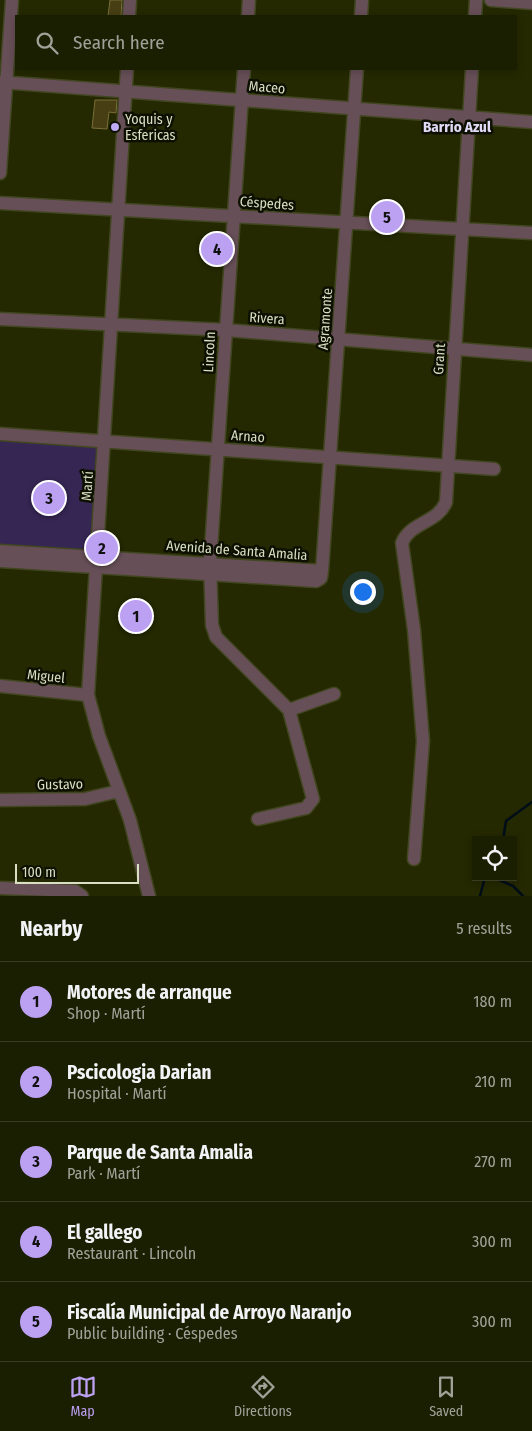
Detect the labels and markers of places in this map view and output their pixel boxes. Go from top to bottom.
place label: Yoquis y Esfericas [125,111,176,144]
marker: Yoquis y Esfericas [109,121,121,133]
pin: 5 [371,198,403,236]
pin: 4 [201,230,233,268]
pin: 3 [33,479,65,517]
pin: 2 [86,529,118,567]
pin: 1 [120,597,152,635]

